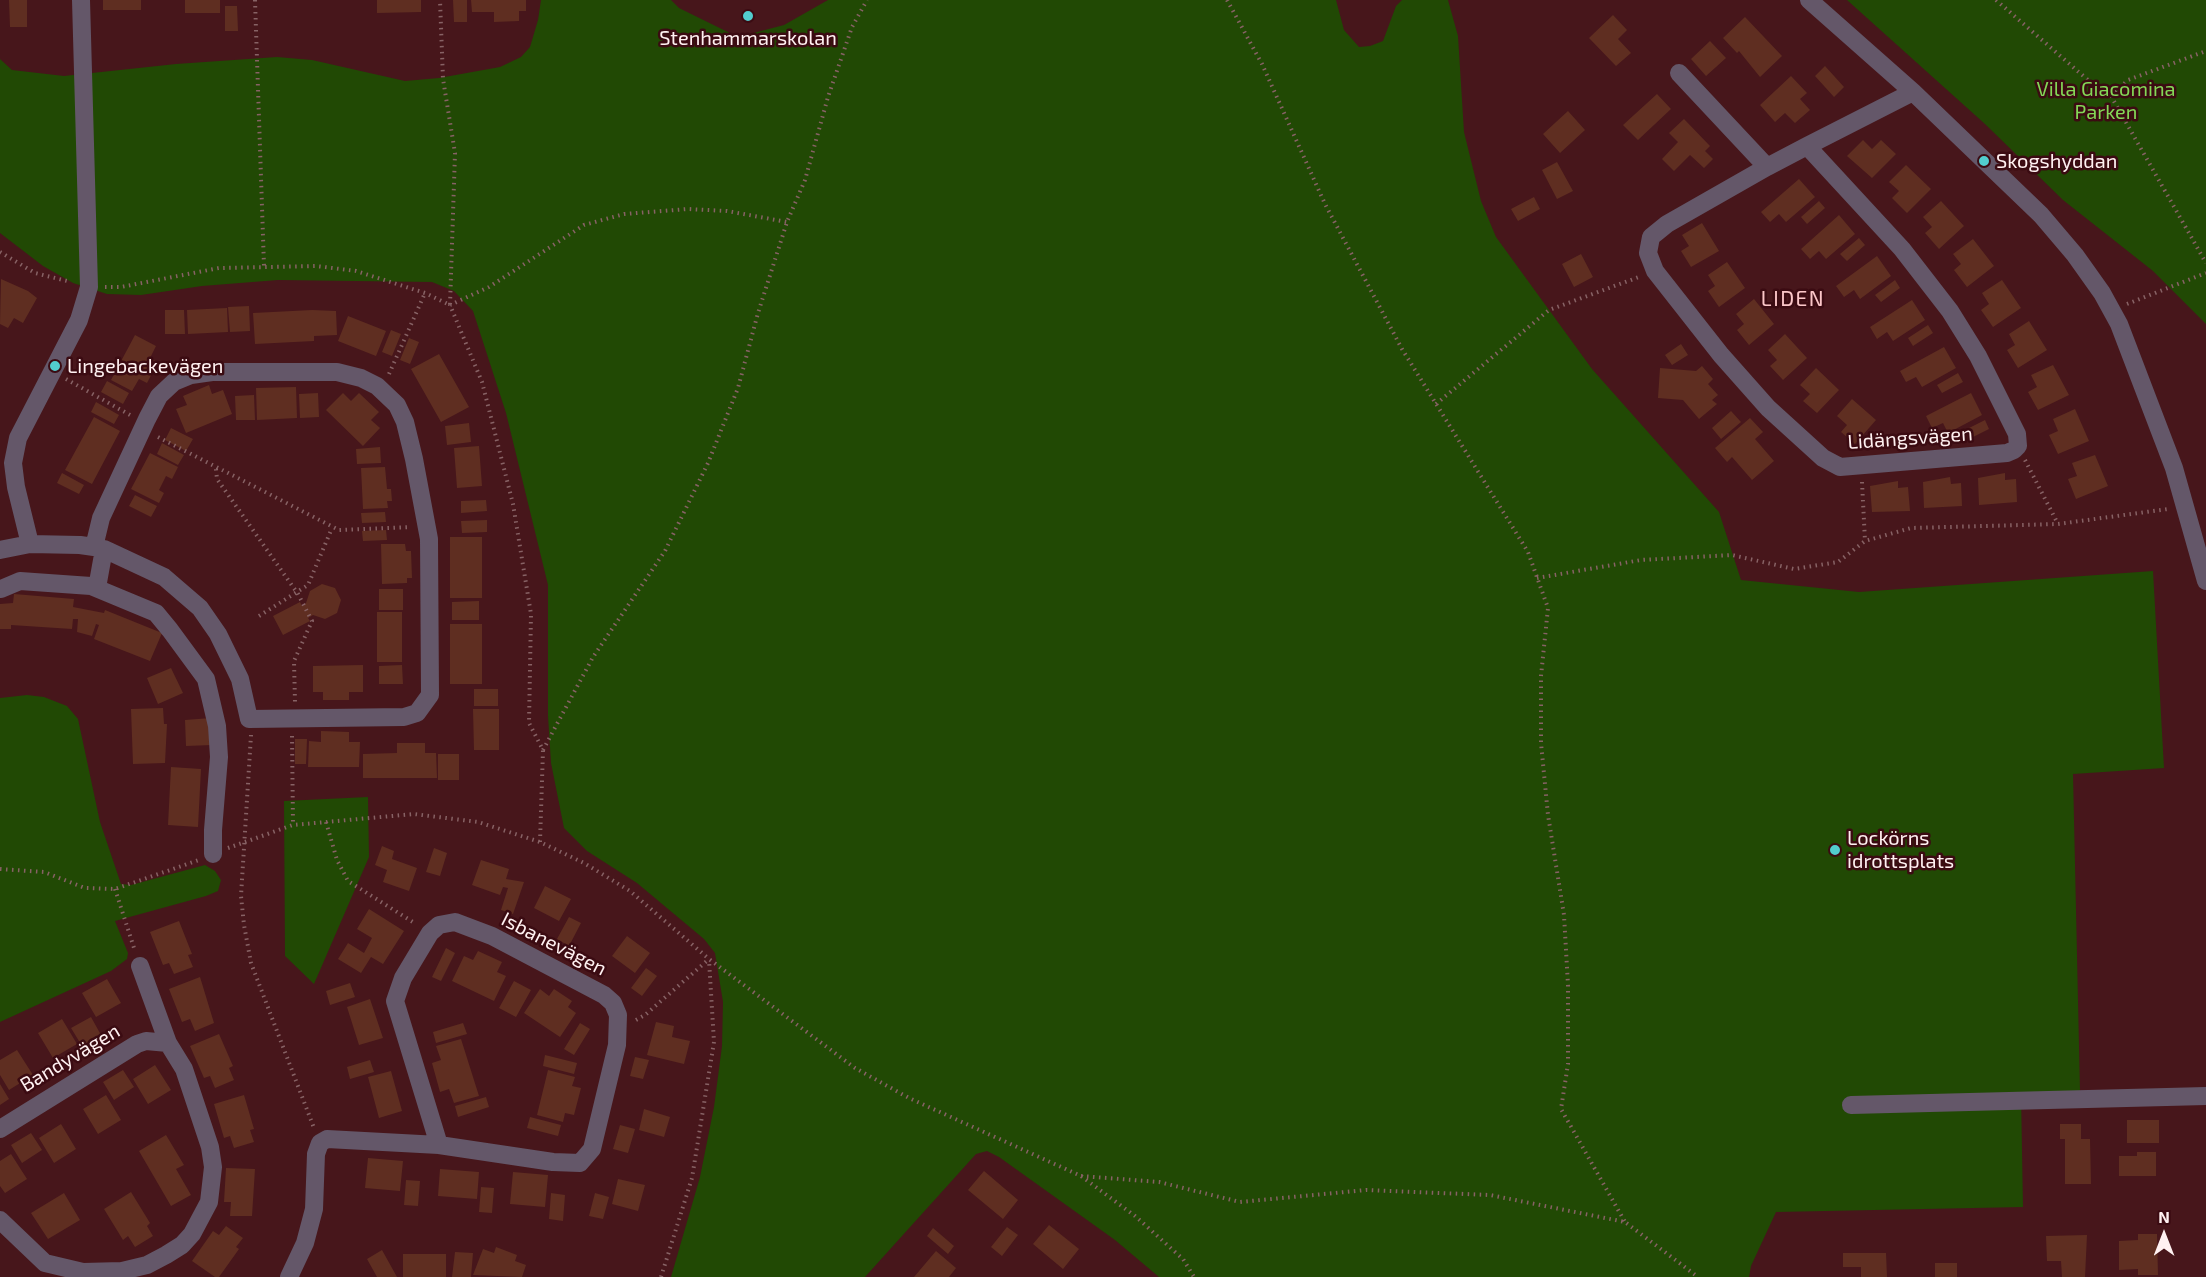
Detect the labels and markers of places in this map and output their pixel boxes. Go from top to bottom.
marker: Stenhammarskolan [741,9,755,23]
place label: Stenhammarskolan [659,26,837,50]
place label: Skogshyddan [1996,149,2117,173]
marker: Skogshyddan [1977,154,1991,168]
place label: Lingebackevägen [67,354,223,378]
marker: Lingebackevägen [48,359,62,373]
place label: Lockörns idrottsplats [1847,826,1954,873]
marker: Lockörns idrottsplats [1828,843,1842,857]

